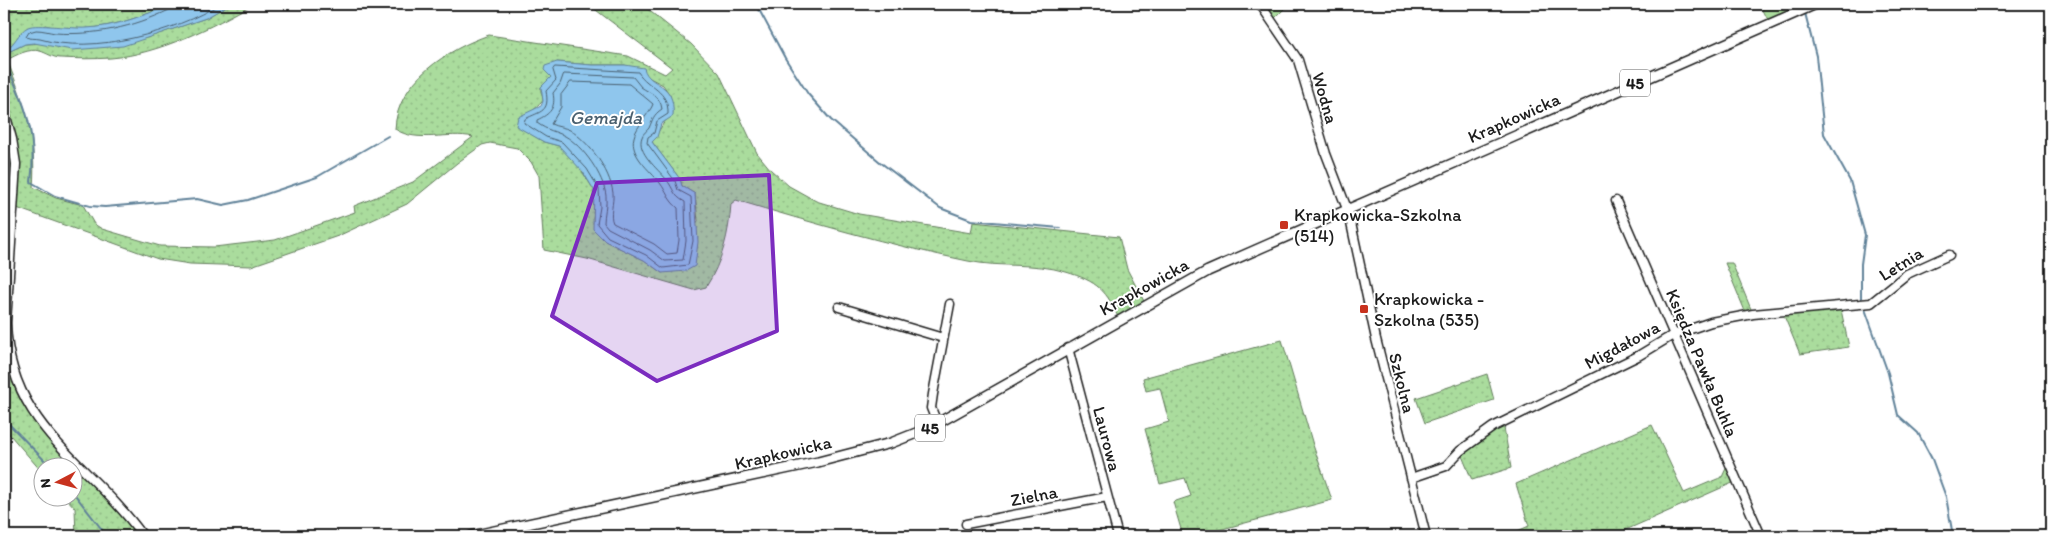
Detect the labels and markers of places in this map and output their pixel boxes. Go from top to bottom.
place label: Krapkowicka-Szkolna (514) [1294,204,1462,247]
marker: Krapkowicka-Szkolna (514) [1278,219,1290,231]
place label: Krapkowicka - Szkolna (535) [1374,288,1484,331]
marker: Krapkowicka - Szkolna (535) [1358,303,1370,315]

